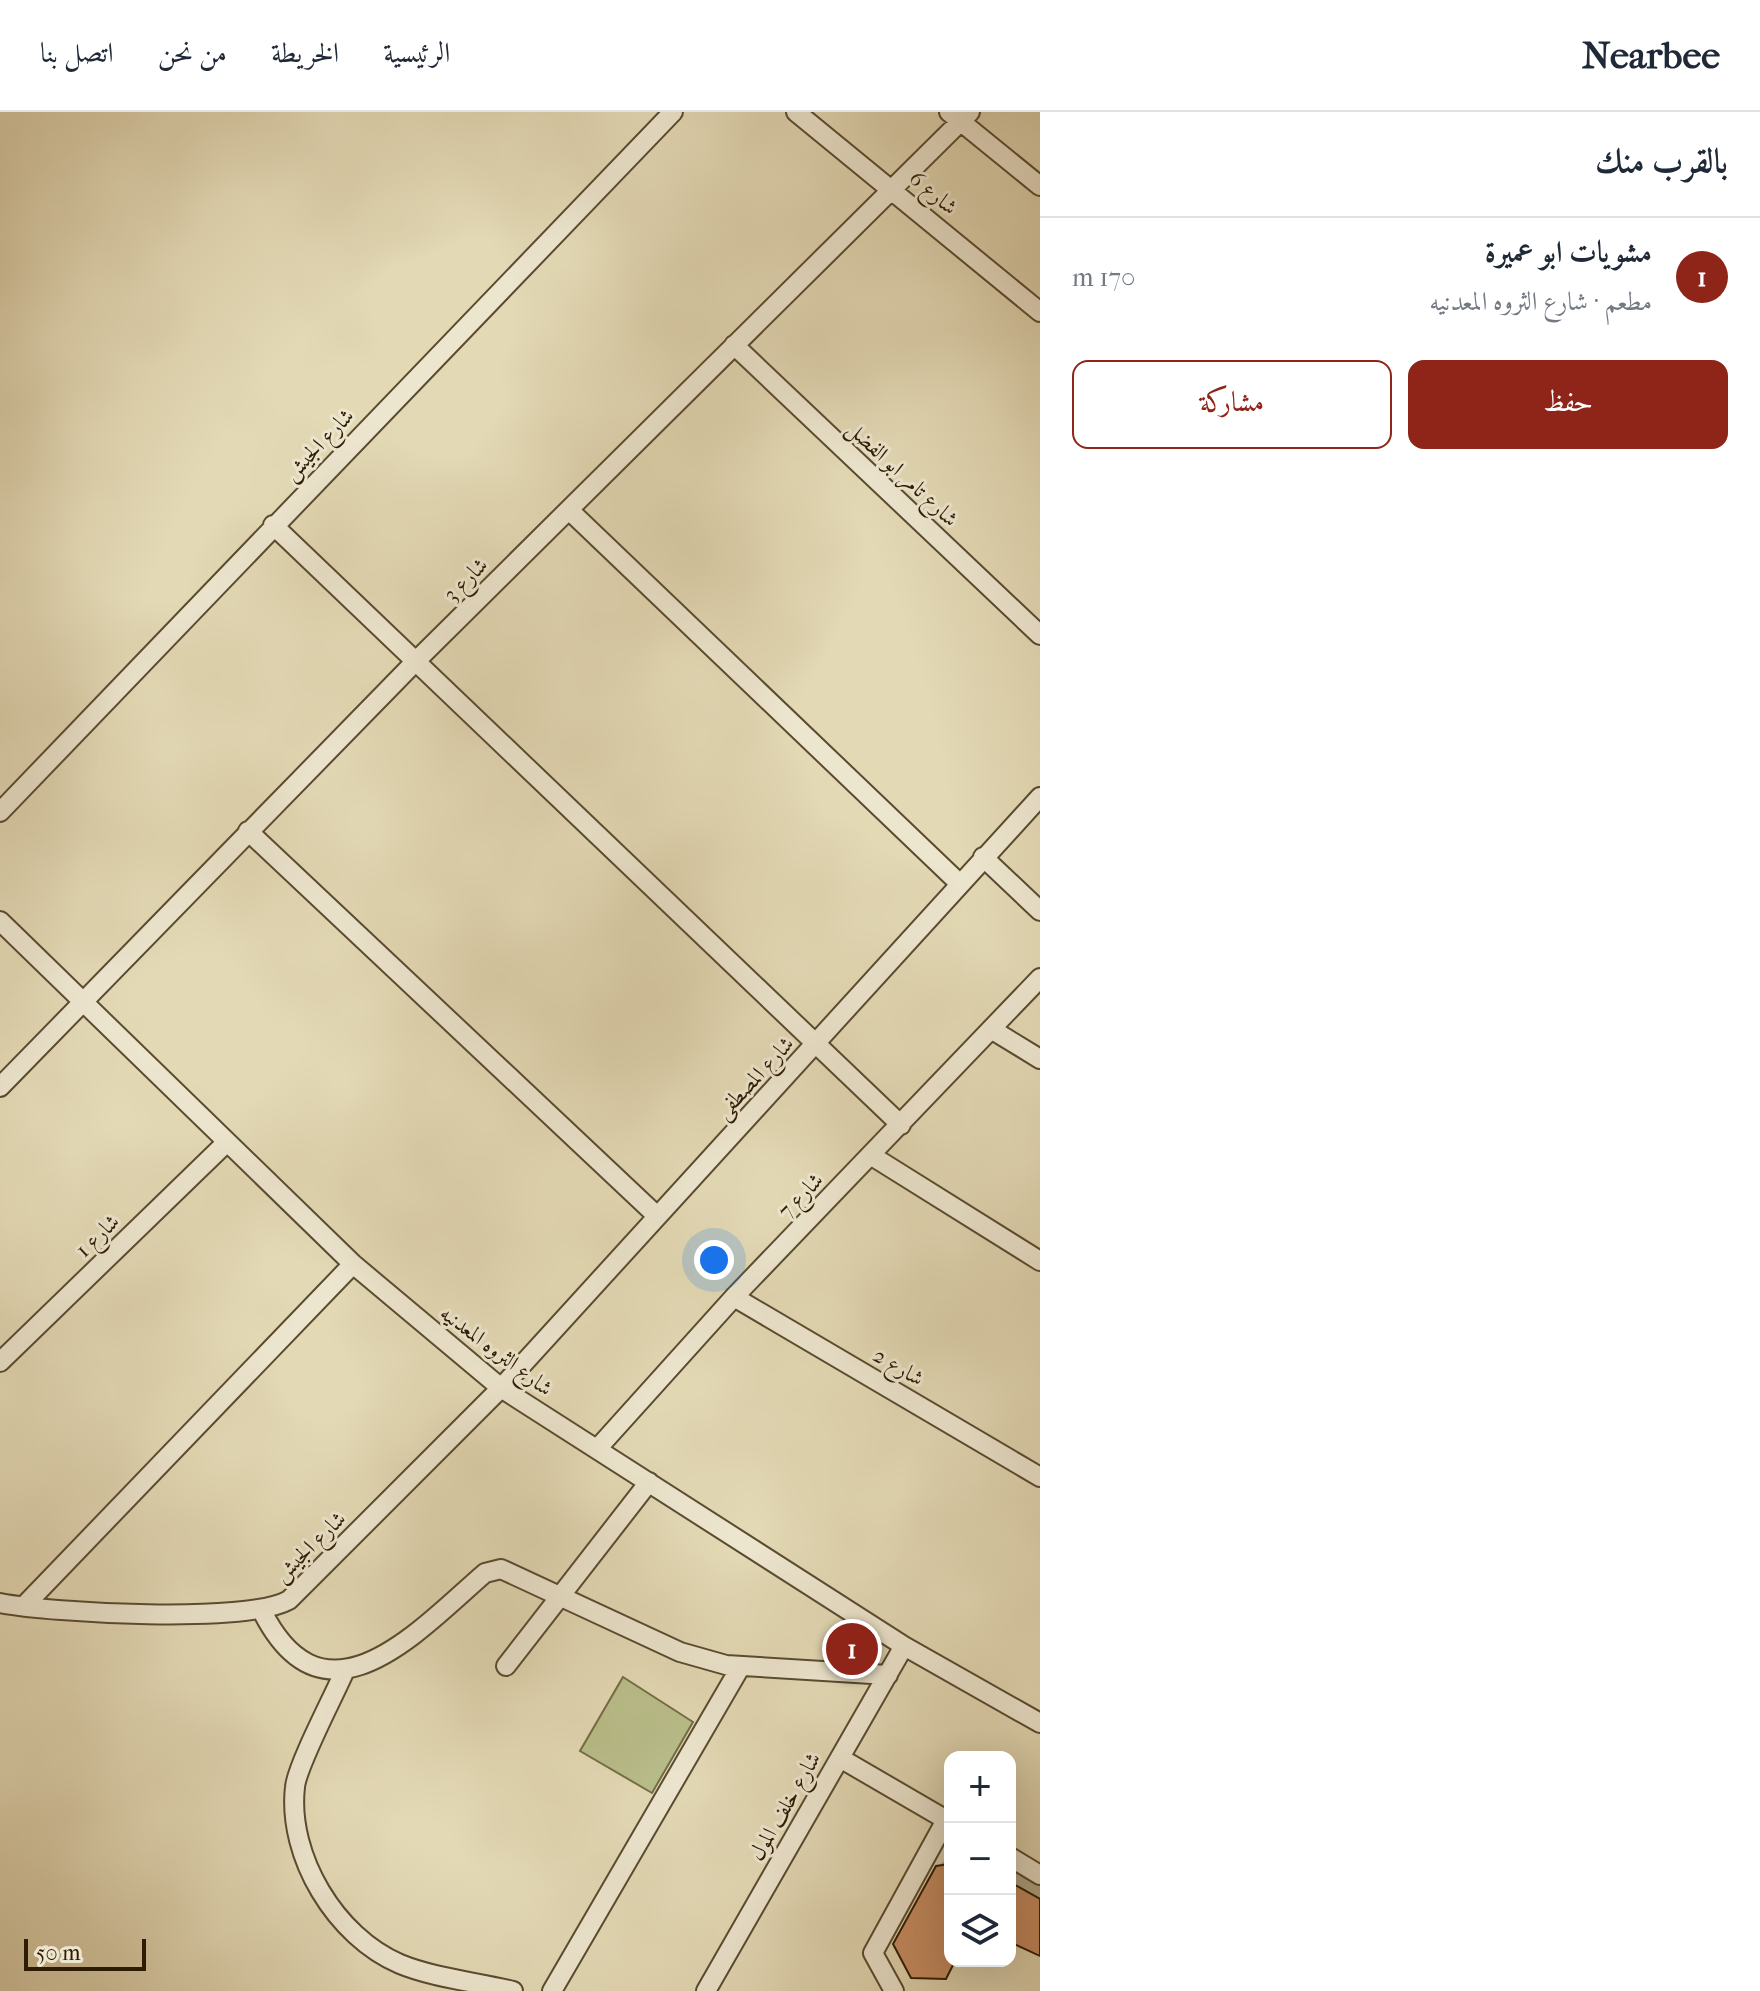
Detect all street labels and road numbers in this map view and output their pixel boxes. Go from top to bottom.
street label: شارع 6 [901,165,963,224]
street label: شارع الجيش [278,403,363,490]
street label: شارع تامر ابو الفضل [838,415,964,536]
street label: شارع 3 [438,552,497,611]
street label: شارع المصطفى [710,1031,803,1128]
street label: شارع 7 [773,1167,832,1227]
street label: شارع 1 [70,1209,128,1266]
street label: شارع الثروه المعدنيه [432,1300,558,1406]
street label: شارع 2 [866,1342,928,1396]
street label: شارع الجيش [268,1506,355,1591]
street label: شارع خلف المول [743,1748,831,1868]

